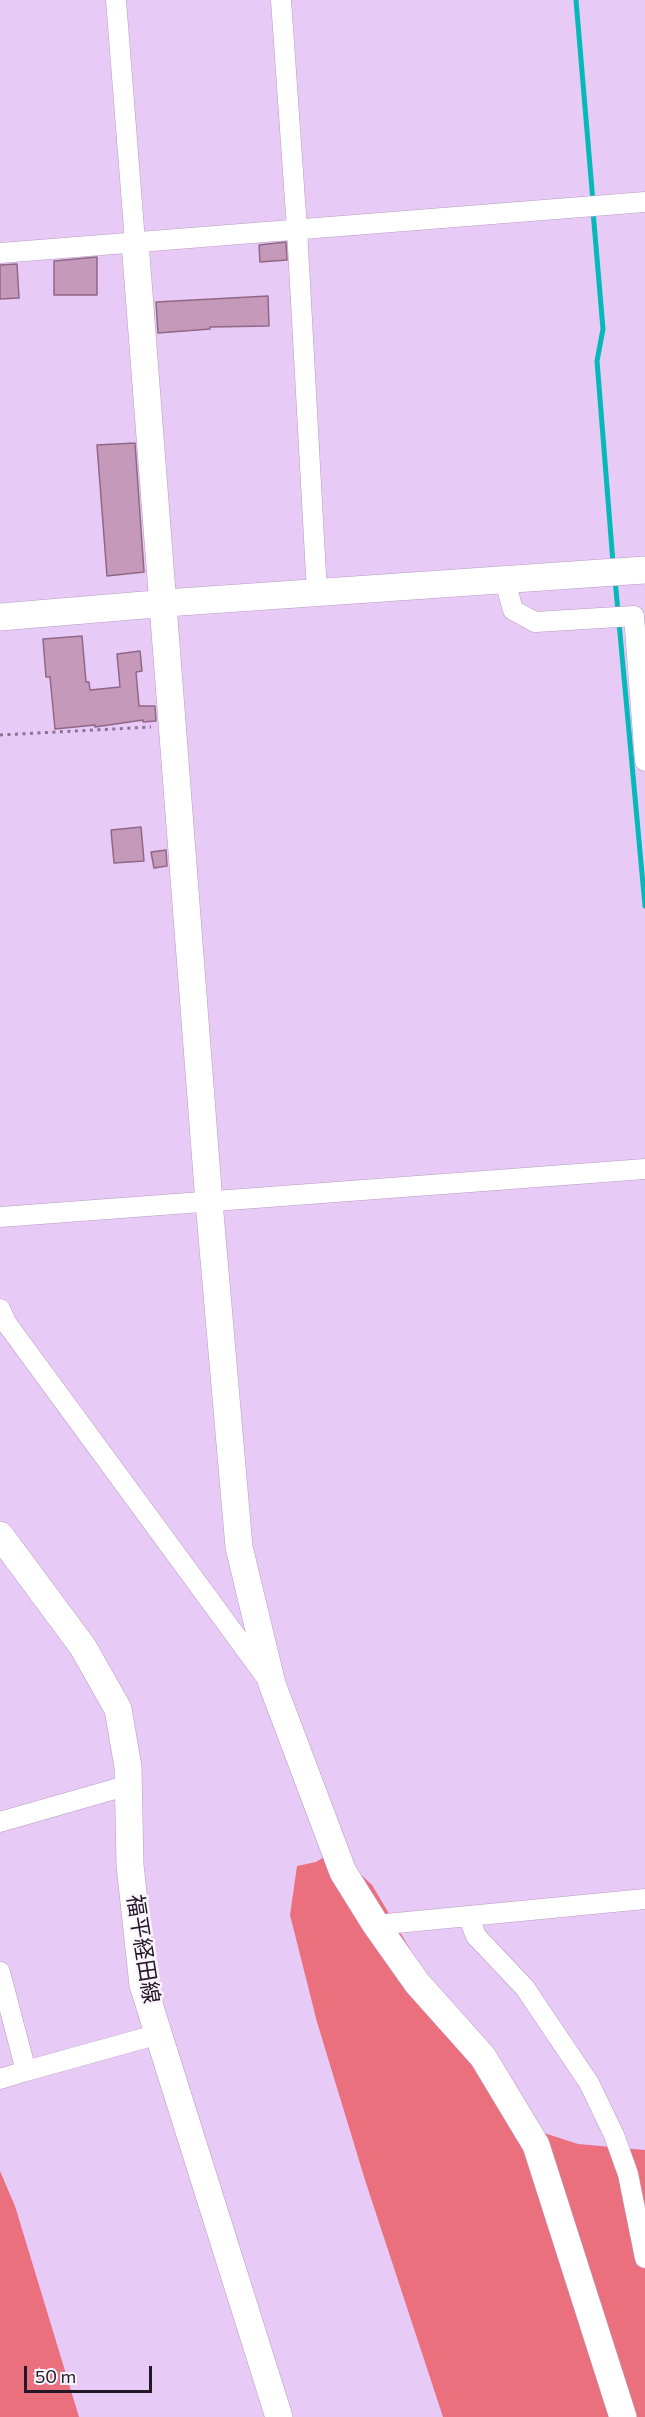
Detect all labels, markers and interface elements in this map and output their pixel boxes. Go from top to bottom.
street label: 福平経田線 [121,1893,165,2005]
scale bar [27,2354,154,2392]
text: 50 m [35,2365,76,2387]

